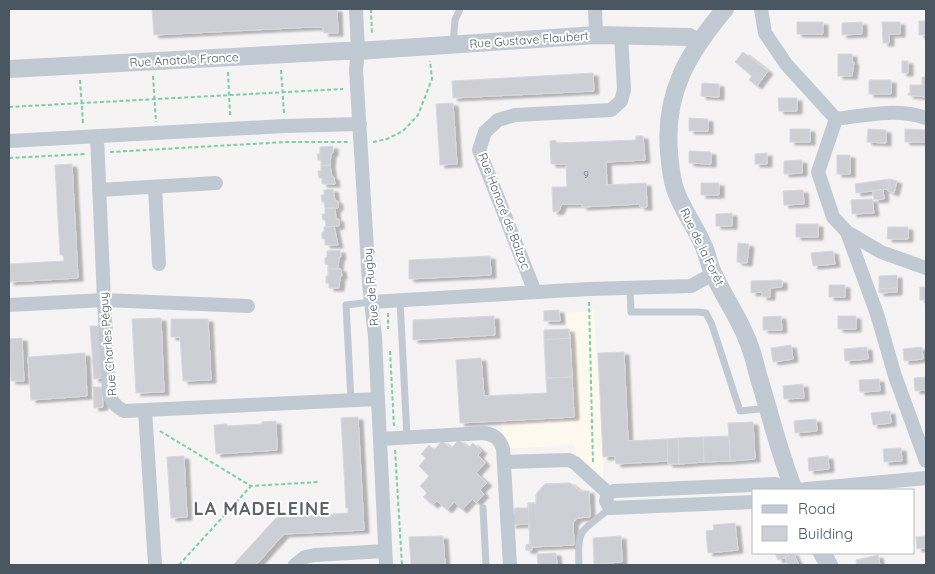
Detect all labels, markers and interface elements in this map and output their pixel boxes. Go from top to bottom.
street label: Rue Gustave Flaubert [469,28,589,51]
street label: Rue Anatole France [129,49,239,70]
street label: Rue Honoré de Balzac [475,150,534,271]
house number: 9 [583,168,589,181]
street label: Rue de la Forêt [677,206,728,288]
street label: Rue de Rugby [360,247,381,327]
street label: Rue Charles Péguy [95,291,120,397]
legend [752,489,915,554]
district label: LA MADELEINE [194,497,330,520]
text: Road [798,499,835,518]
text: Building [798,524,853,543]

